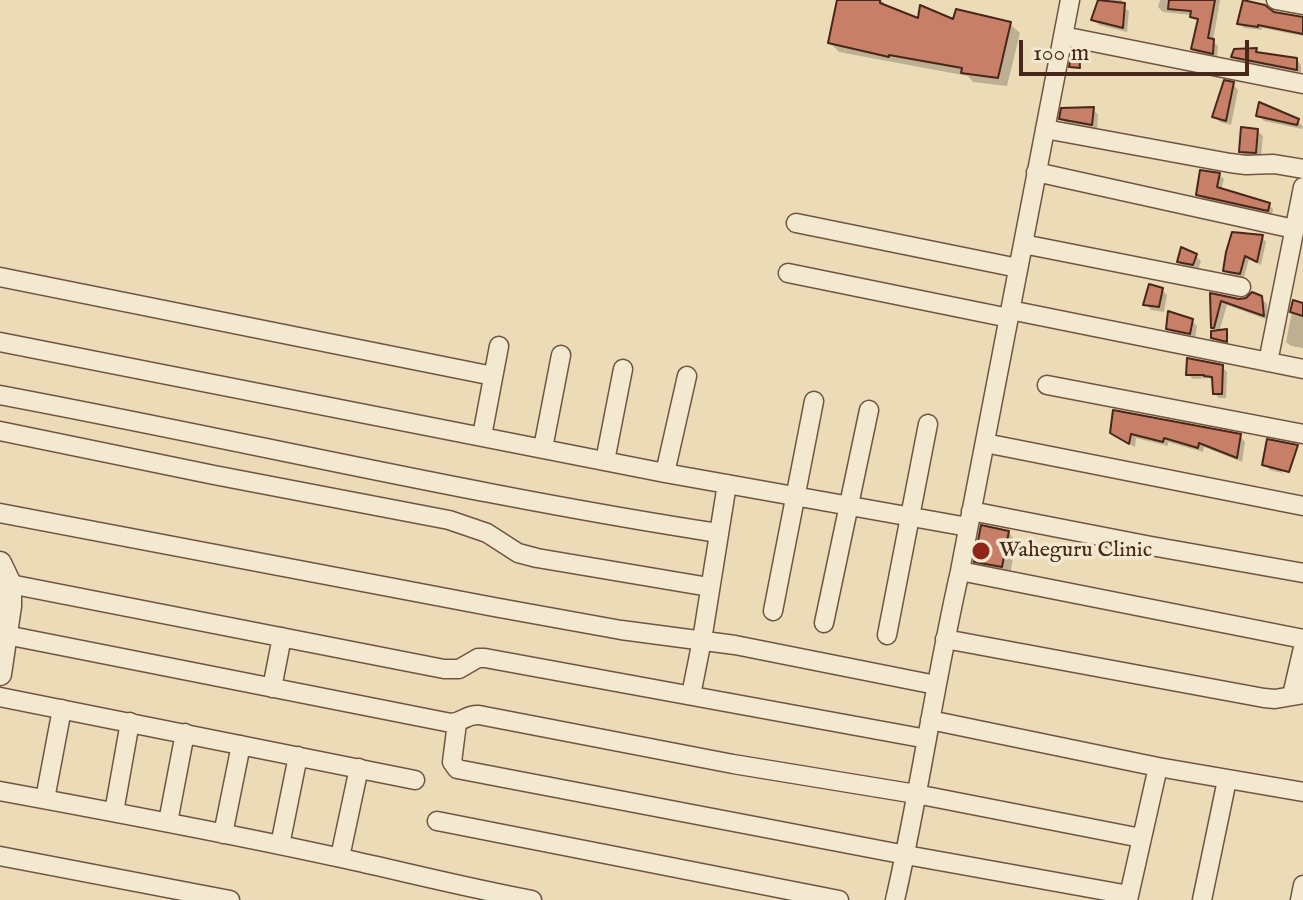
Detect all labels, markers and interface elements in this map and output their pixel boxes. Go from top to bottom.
scale bar [1023,24,1253,74]
text: 100 m [1033,38,1089,69]
place label: Waheguru Clinic [999,538,1152,564]
marker: Waheguru Clinic [970,540,992,562]

